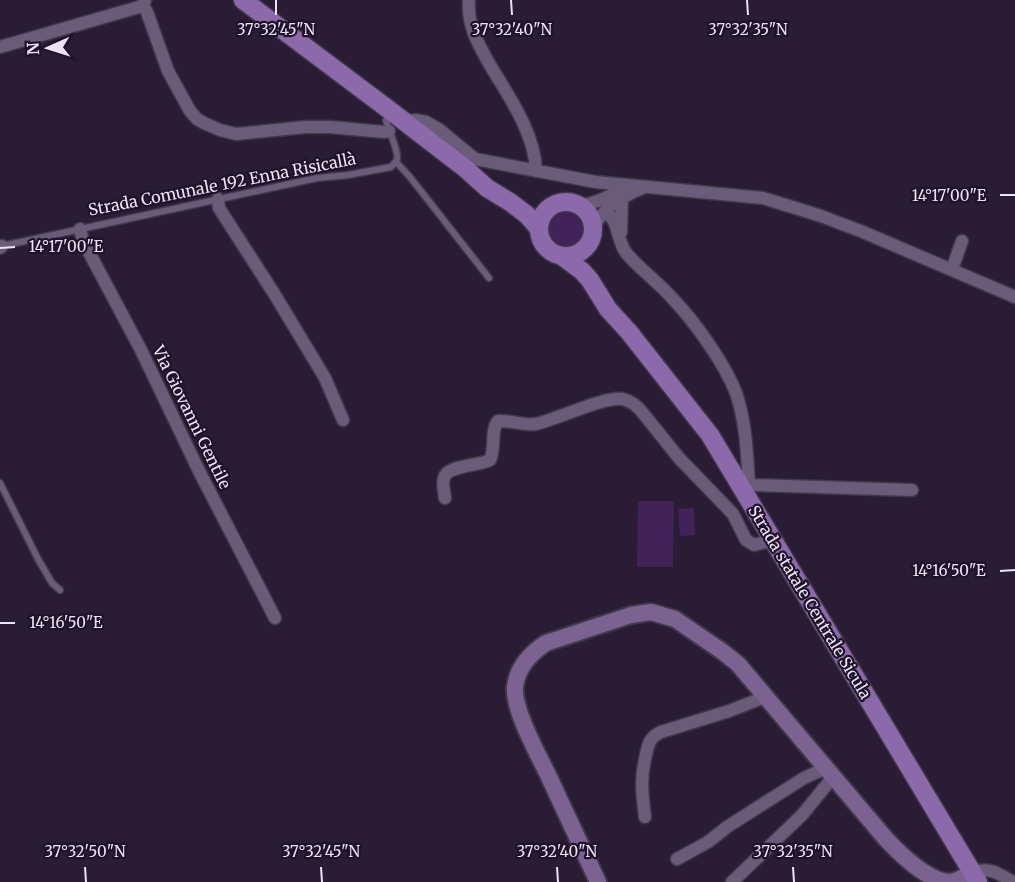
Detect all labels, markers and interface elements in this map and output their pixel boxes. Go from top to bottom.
north arrow [18,18,78,78]
text: 37°32'45"N [237,20,315,39]
text: 37°32'40"N [472,20,553,39]
text: 37°32'35"N [708,20,788,39]
text: N [23,42,43,56]
street label: Strada Comunale 192 Enna Risicallà [87,148,358,220]
text: 14°17'00"E [912,186,987,205]
text: 14°17'00"E [29,237,104,256]
street label: Via Giovanni Gentile [148,341,235,492]
street label: Strada statale Centrale Sicula [744,502,876,703]
text: 14°16'50"E [912,561,986,580]
text: 14°16'50"E [29,613,103,632]
text: 37°32'50"N [44,842,126,861]
text: 37°32'45"N [282,842,360,861]
text: 37°32'40"N [517,842,598,861]
text: 37°32'35"N [753,842,833,861]

